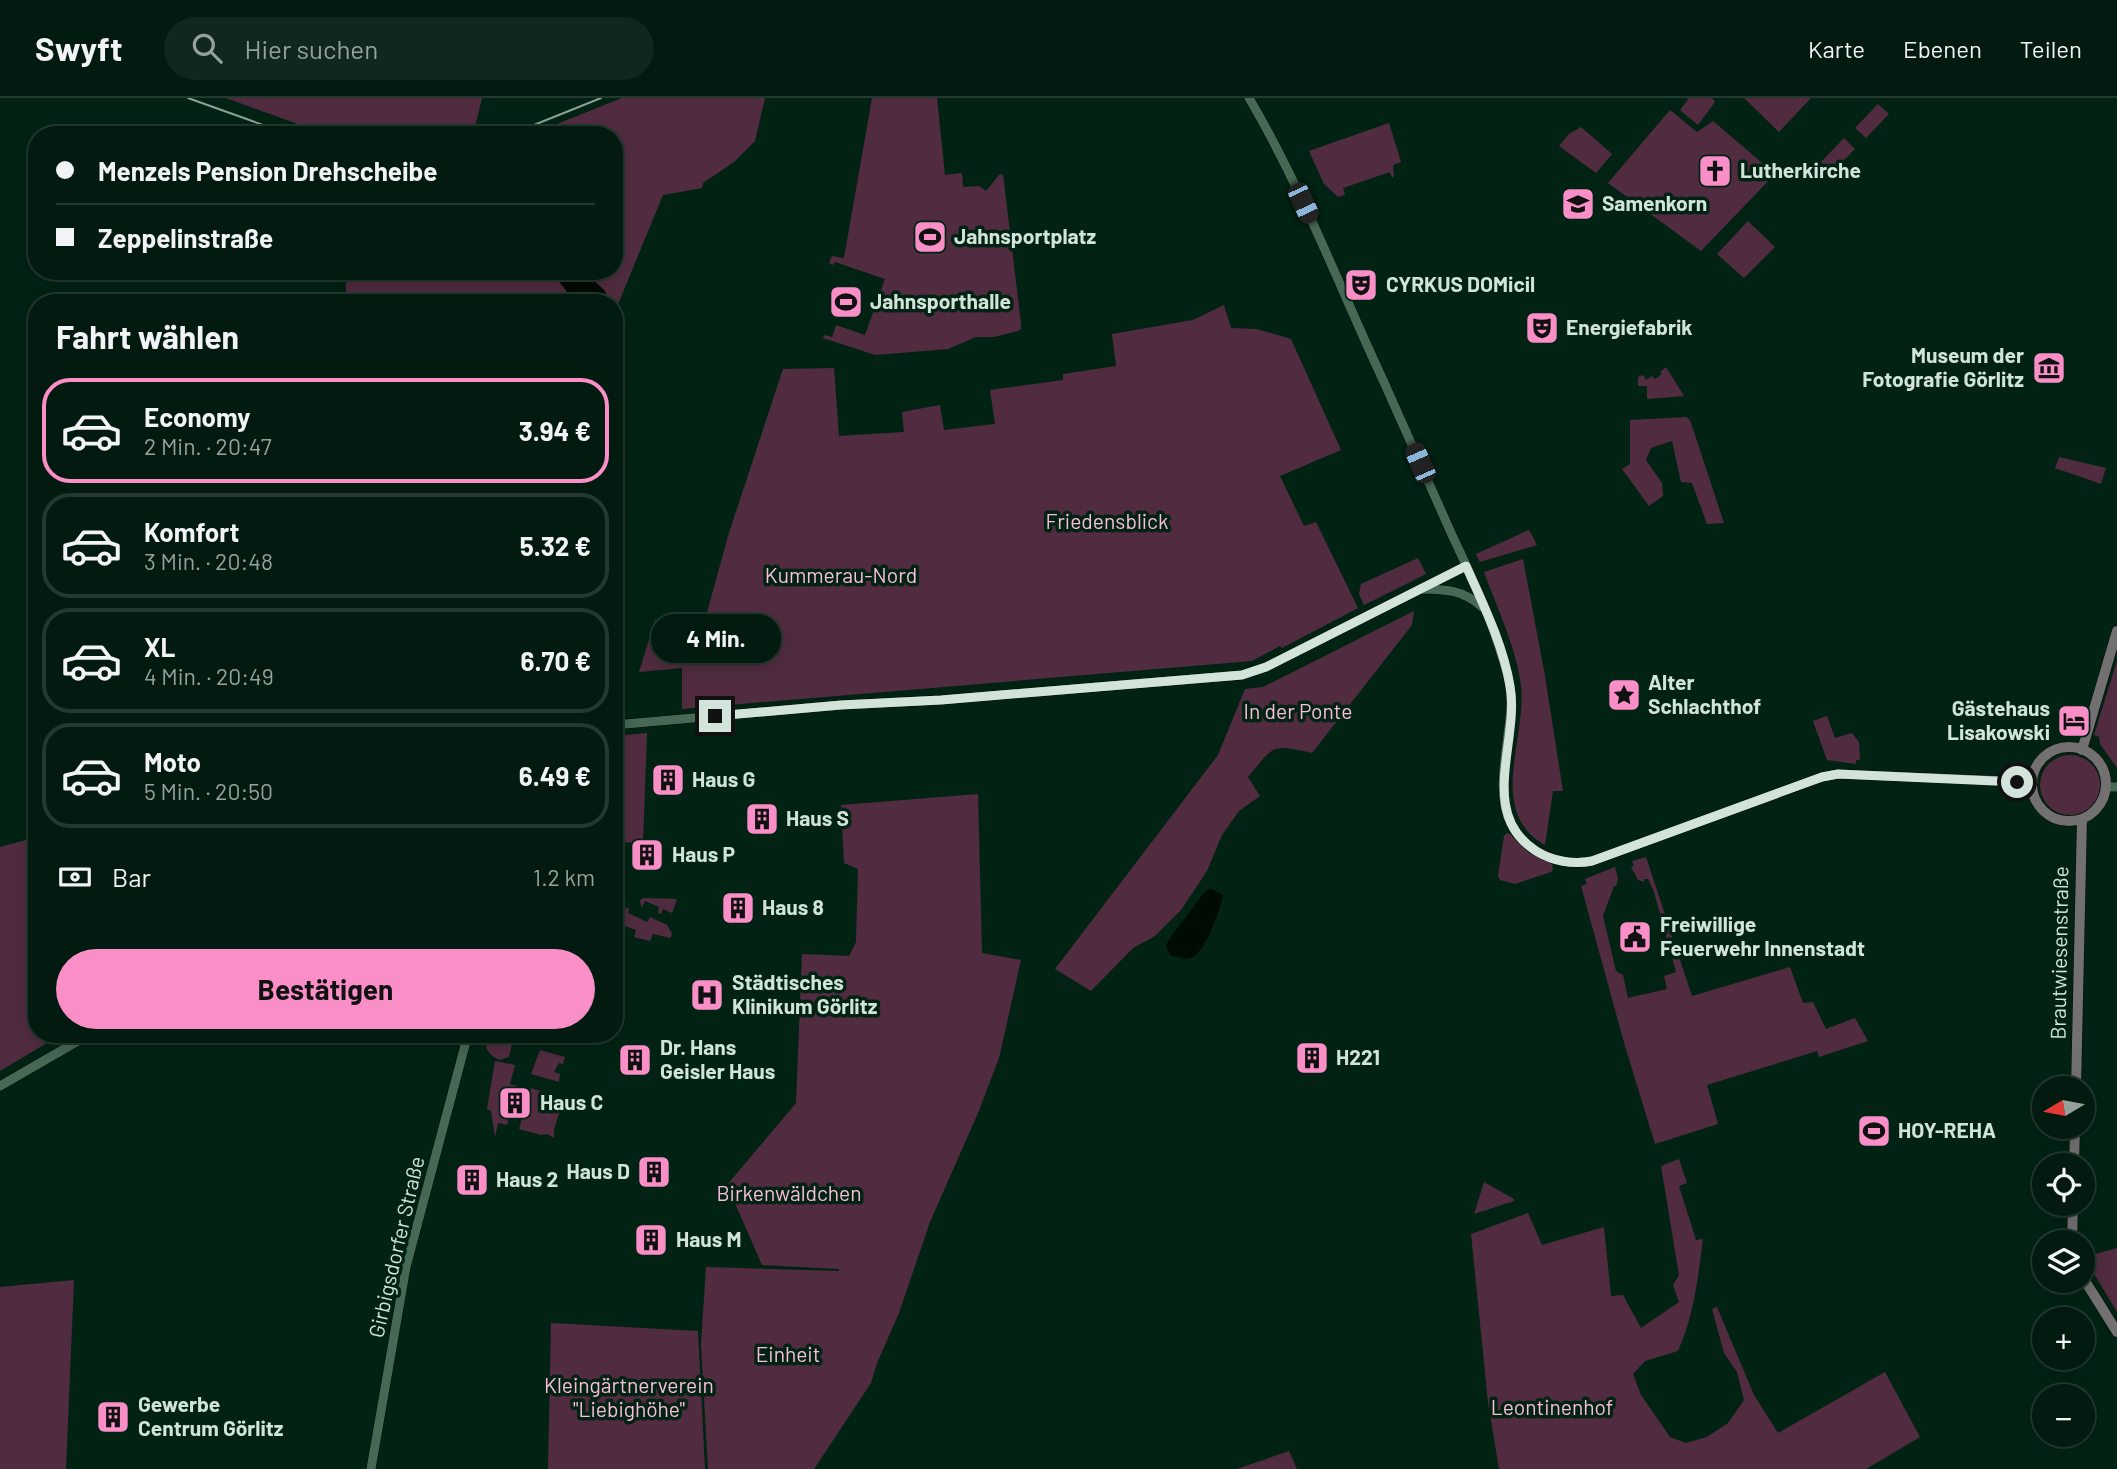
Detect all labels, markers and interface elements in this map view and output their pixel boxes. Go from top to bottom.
search box [164,17,654,80]
text: Swyft [35,28,122,68]
icon: search [188,29,226,67]
text: Hier suchen [244,33,378,64]
text: Karte [1808,34,1865,63]
text: Ebenen [1903,34,1982,63]
text: Teilen [2020,34,2082,63]
church icon: Lutherkirche [1696,152,1734,190]
text: Menzels Pension Drehscheibe [98,155,437,186]
place label: Lutherkirche [1740,157,1861,182]
car [1285,180,1322,226]
school or university icon: Samenkorn [1559,185,1597,223]
place label: Samenkorn [1602,190,1707,215]
sports icon: Jahnsportplatz [911,218,949,256]
text: Zeppelinstraße [98,222,273,253]
place label: Jahnsportplatz [954,223,1096,248]
theatre icon: CYRKUS DOMicil [1342,266,1380,304]
place label: CYRKUS DOMicil [1386,271,1535,296]
sports icon: Jahnsporthalle [827,283,865,321]
place label: Jahnsporthalle [870,288,1011,313]
theatre icon: Energiefabrik [1523,309,1561,347]
place label: Energiefabrik [1566,314,1693,339]
text: Fahrt wählen [56,317,239,355]
place label: Museum der Fotografie Görlitz [1862,342,2024,391]
museum icon: Museum der Fotografie Görlitz [2030,349,2068,387]
icon: car [60,399,123,462]
text: Economy [144,401,250,432]
text: 3.94 € [519,415,591,446]
text: 2 Min. · 20:47 [144,432,272,460]
car [1402,440,1439,486]
park label: Friedensblick [1045,508,1169,533]
icon: car [60,514,123,577]
text: Komfort [144,516,239,547]
text: 5.32 € [520,530,591,561]
text: 3 Min. · 20:48 [144,547,273,575]
park label: Kummerau-Nord [765,562,917,587]
callout: 4 Min. [650,614,780,664]
text: 4 Min. [686,624,746,652]
icon: car [60,629,123,692]
text: XL [144,631,175,662]
text: 6.70 € [521,645,591,676]
text: 4 Min. · 20:49 [144,662,274,690]
place label: Alter Schlachthof [1648,669,1761,718]
place icon: Alter Schlachthof [1605,676,1643,714]
place label: Gästehaus Lisakowski [1947,695,2050,744]
park label: In der Ponte [1244,698,1352,723]
route end [699,700,731,732]
hotel icon: Gästehaus Lisakowski [2055,702,2093,740]
icon: car [60,744,123,807]
text: Moto [144,746,201,777]
text: 6.49 € [519,760,591,791]
building icon: Haus G [649,761,687,799]
place label: Haus G [692,766,755,791]
route start [2001,766,2033,798]
text: 5 Min. · 20:50 [144,777,273,805]
building icon: Haus S [743,800,781,838]
place label: Haus S [786,805,849,830]
building icon: Haus P [628,836,666,874]
place label: Haus P [672,841,735,866]
icon: cash [56,858,94,896]
text: Bar [112,861,151,892]
text: 1.2 km [533,863,595,891]
street label: Brautwiesenstraße [2044,866,2073,1040]
building icon: Haus 8 [719,889,757,927]
place label: Haus 8 [762,894,824,919]
place label: Freiwillige Feuerwehr Innenstadt [1660,911,1865,960]
public building icon: Freiwillige Feuerwehr Innenstadt [1616,918,1654,956]
button: Bestätigen [56,949,595,1029]
place label: Städtisches Klinikum Görlitz [732,969,878,1018]
hospital icon: Städtisches Klinikum Görlitz [688,976,726,1014]
place label: Dr. Hans Geisler Haus [660,1034,775,1083]
building icon: H221 [1293,1039,1331,1077]
building icon: Dr. Hans Geisler Haus [616,1041,654,1079]
place label: H221 [1336,1044,1380,1069]
north arrow [2032,1076,2095,1139]
map controls [2032,1076,2095,1447]
building icon: Haus C [496,1084,534,1122]
place label: Haus C [540,1089,603,1114]
sports icon: HOY-REHA [1855,1112,1893,1150]
place label: HOY-REHA [1898,1117,1996,1142]
building icon: Haus D [635,1153,673,1191]
button: locate [2032,1153,2095,1216]
street label: Girbigsdorfer Straße [363,1154,429,1340]
place label: Haus D [567,1158,630,1183]
building icon: Haus 2 [453,1161,491,1199]
place label: Haus 2 [496,1166,558,1191]
park label: Birkenwäldchen [716,1180,862,1205]
building icon: Haus M [632,1221,670,1259]
place label: Haus M [676,1226,741,1251]
button: layers [2032,1230,2095,1293]
button: + [2032,1307,2095,1370]
park label: Einheit [756,1341,820,1366]
park label: Kleingärtnerverein "Liebighöhe" [544,1372,714,1421]
button: − [2032,1384,2095,1447]
place label: Gewerbe Centrum Görlitz [138,1391,284,1440]
park label: Leontinenhof [1491,1394,1613,1419]
building icon: Gewerbe Centrum Görlitz [94,1398,132,1436]

